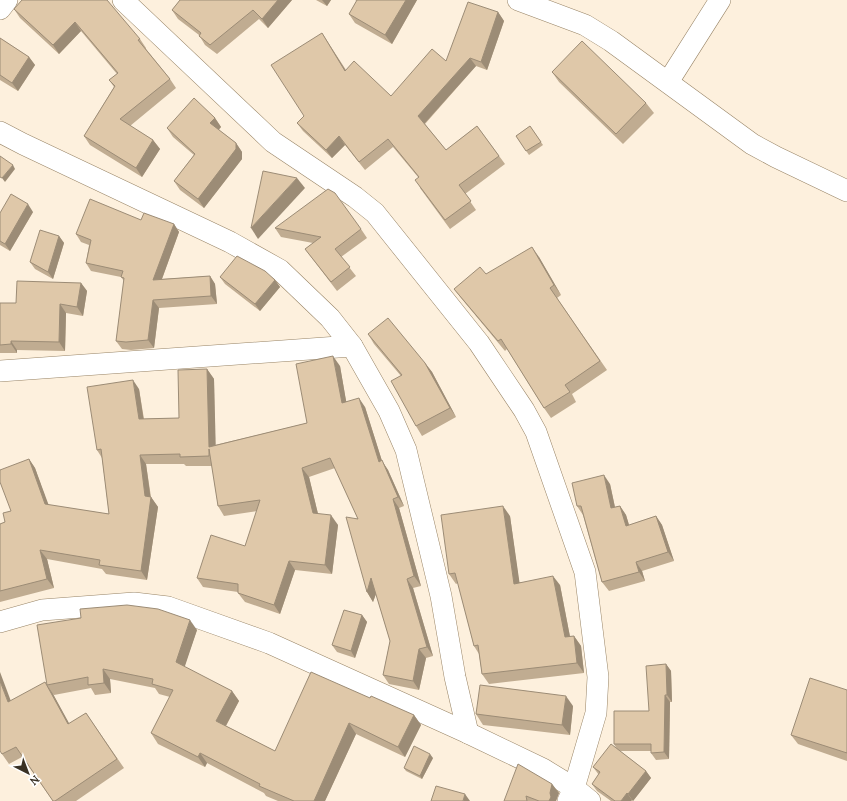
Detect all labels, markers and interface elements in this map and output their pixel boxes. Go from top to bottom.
north arrow [8,753,48,793]
text: N [26,772,43,789]

